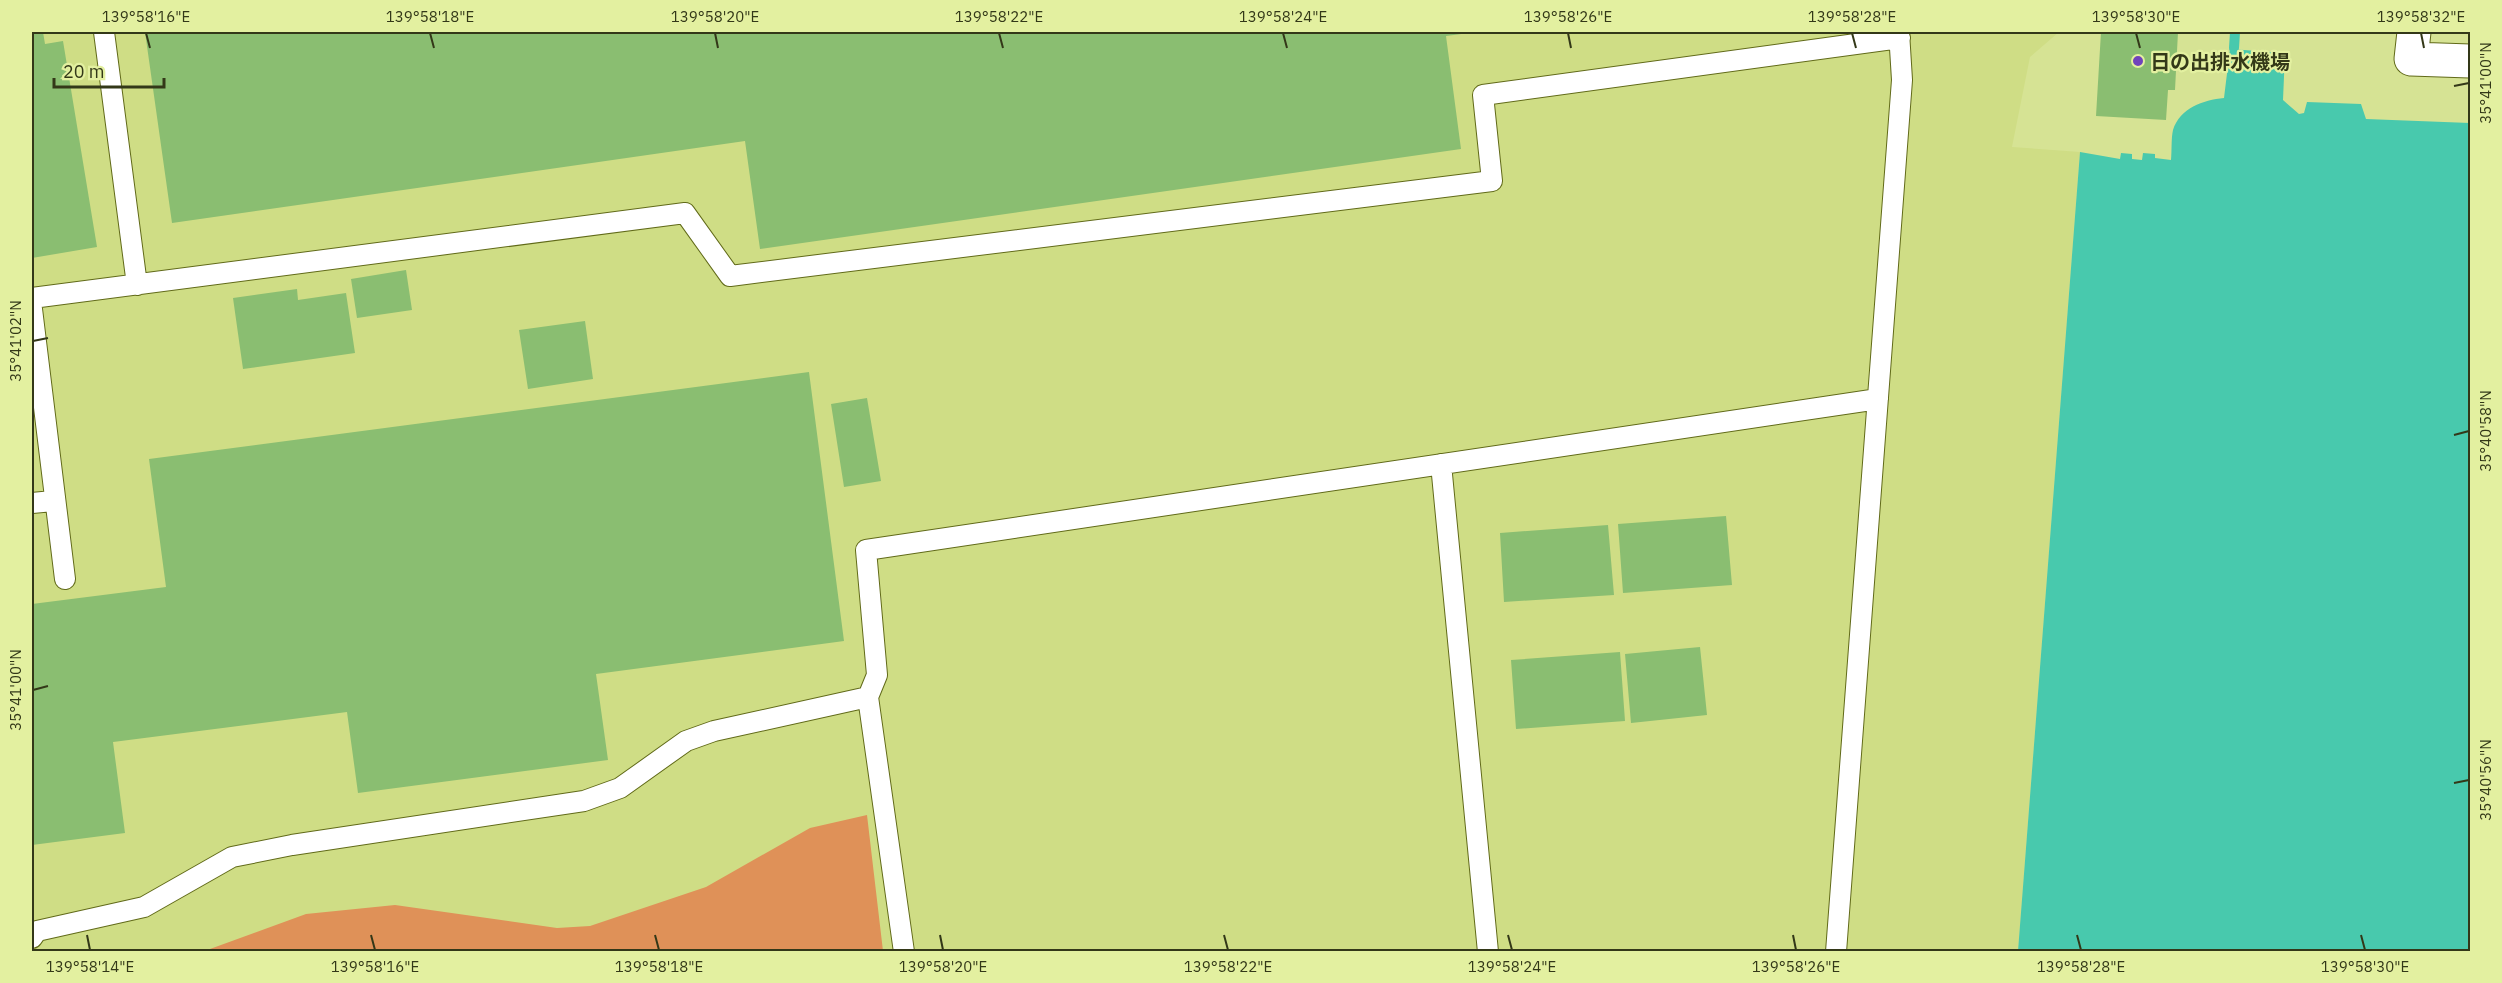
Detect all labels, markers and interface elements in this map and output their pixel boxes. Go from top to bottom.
text: 139°58'16"E [102,7,190,26]
text: 139°58'18"E [386,7,474,26]
text: 139°58'20"E [671,7,759,26]
text: 139°58'22"E [955,7,1043,26]
text: 139°58'24"E [1239,7,1327,26]
text: 139°58'26"E [1524,7,1612,26]
text: 139°58'28"E [1808,7,1896,26]
text: 139°58'30"E [2092,7,2180,26]
text: 139°58'32"E [2377,7,2465,26]
text: 35°41'00"N [2476,42,2495,124]
place label: 日の出排水機場 [2150,48,2290,75]
scale bar [54,51,164,89]
marker: 日の出排水機場 [2131,54,2145,68]
text: 20 m [63,60,105,83]
text: 35°41'02"N [6,300,25,382]
text: 35°40'58"N [2476,390,2495,472]
text: 35°41'00"N [6,649,25,731]
text: 35°40'56"N [2476,739,2495,821]
text: 139°58'14"E [46,957,134,976]
text: 139°58'16"E [331,957,419,976]
text: 139°58'18"E [615,957,703,976]
text: 139°58'20"E [899,957,987,976]
text: 139°58'22"E [1184,957,1272,976]
text: 139°58'24"E [1468,957,1556,976]
text: 139°58'26"E [1752,957,1840,976]
text: 139°58'28"E [2037,957,2125,976]
text: 139°58'30"E [2321,957,2409,976]

